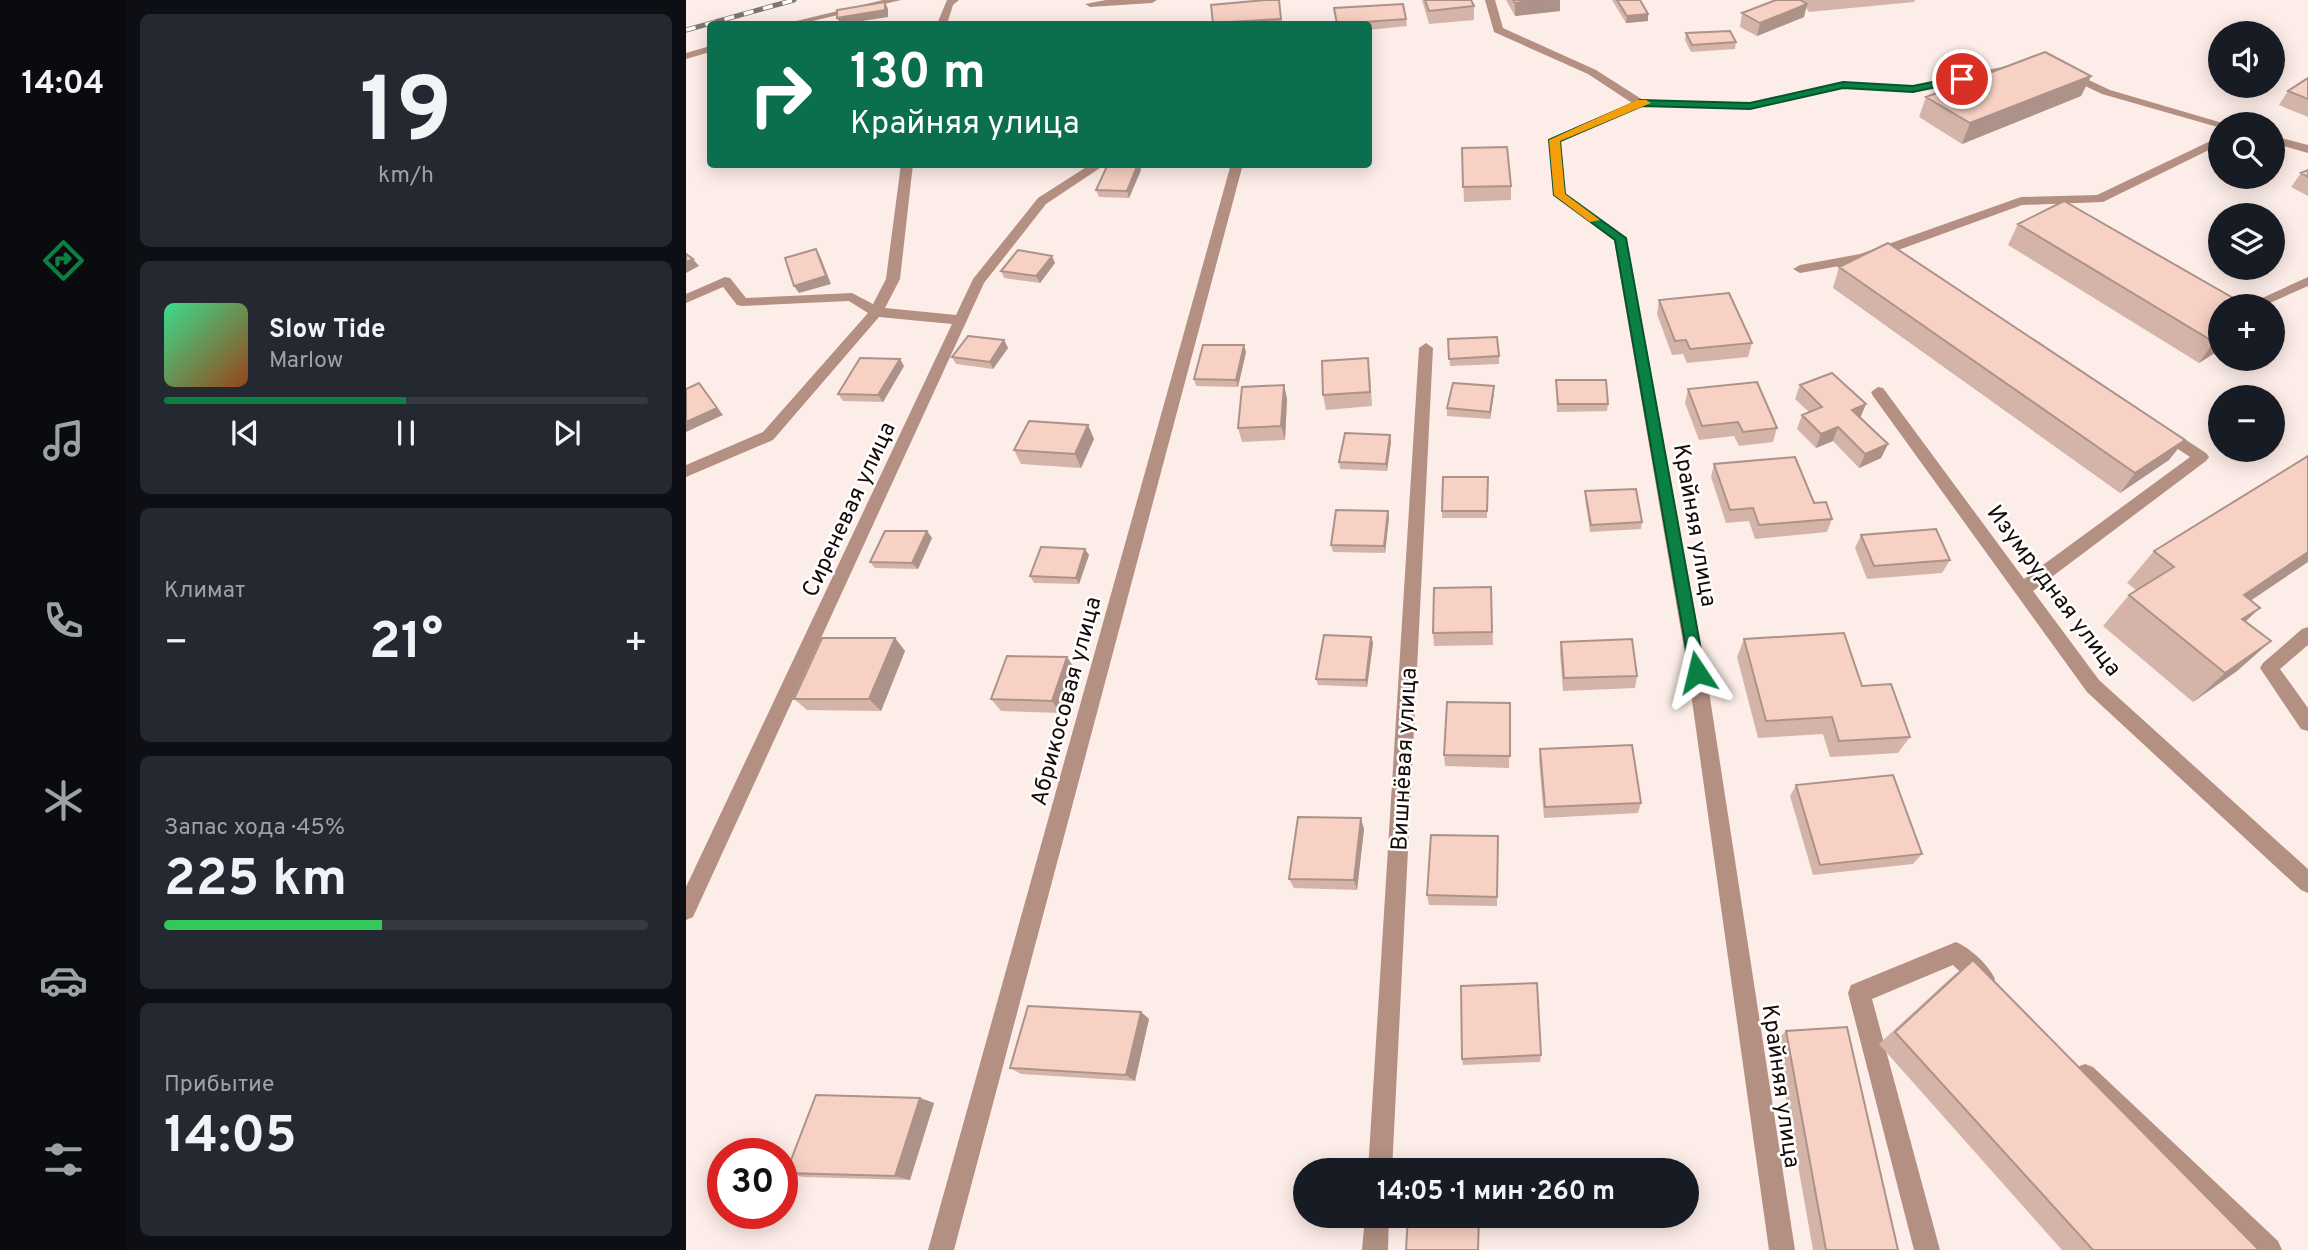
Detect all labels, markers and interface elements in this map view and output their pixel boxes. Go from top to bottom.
map controls [2208,21,2285,462]
button: sound [2208,21,2285,98]
text: 130 m [850,44,986,106]
icon: right [735,49,826,140]
pin [1932,49,1992,109]
text: 19 [360,59,452,174]
icon: arrive [1943,60,1981,98]
text: 14:04 [22,65,104,105]
text: Крайняя улица [850,105,1080,145]
button: search [2208,112,2285,189]
text: km/h [378,162,434,191]
button: layers [2208,203,2285,280]
icon: directions [39,236,88,285]
button: + [2208,294,2285,371]
text: Slow Tide [269,314,386,347]
text: Marlow [269,347,343,376]
button: − [2208,385,2285,462]
icon: previous [226,414,264,452]
icon: pause [387,414,425,452]
icon: next [548,414,586,452]
icon: music [39,416,88,465]
street label: Сиреневая улица [797,418,904,602]
street label: Крайняя улица [1665,442,1722,609]
street label: Изумрудная улица [1979,500,2127,683]
text: Климат [164,577,245,606]
street label: Абрикосовая улица [1026,594,1109,809]
icon: phone [39,596,88,645]
text: 21° [369,611,443,677]
text: − [164,620,189,669]
text: + [623,620,648,669]
position arrow [1660,635,1734,709]
street label: Вишнёвая улица [1386,667,1425,852]
icon: climate [39,776,88,825]
text: Запас хода · 45% [164,814,345,843]
text: 225 km [164,848,347,914]
icon: car [39,956,88,1005]
street label: Крайняя улица [1754,1003,1805,1170]
text: Прибытие [164,1071,274,1100]
text: 14:05 [164,1105,297,1171]
icon: filters [39,1135,88,1184]
speed limit sign: 30 [707,1138,798,1229]
text: 14:05 · 1 мин · 260 m [1377,1176,1615,1209]

